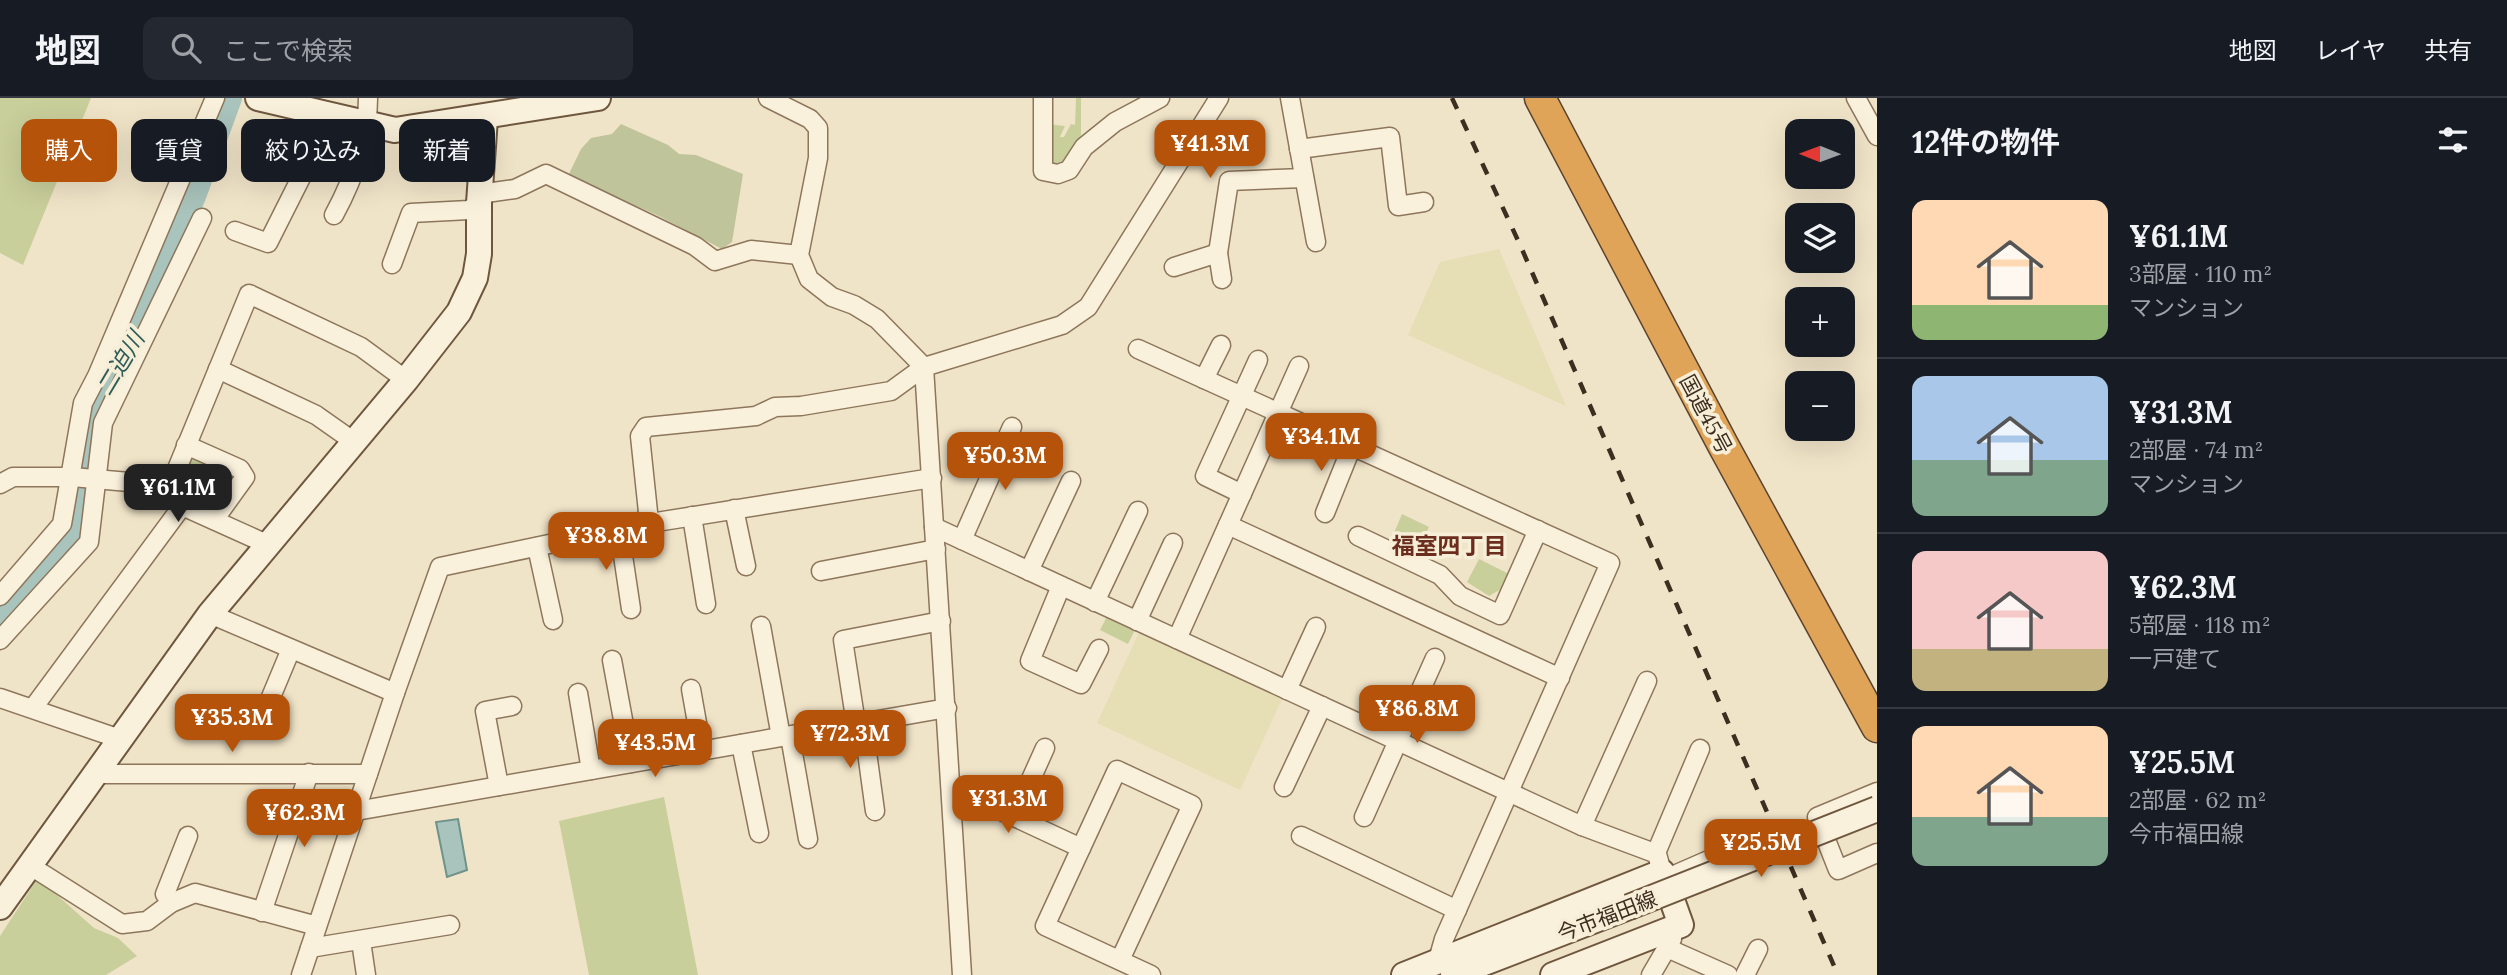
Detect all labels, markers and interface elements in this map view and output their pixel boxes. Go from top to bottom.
search box [143,17,633,80]
text: 地図 [35,29,101,71]
icon: search [167,29,205,67]
text: ここで検索 [223,34,353,67]
text: 地図 [2229,35,2277,66]
text: レイヤ [2315,35,2386,66]
text: 共有 [2424,35,2472,66]
chip: 購入 [21,119,117,182]
chip: 賃貸 [131,119,227,182]
chip: 絞り込み [241,119,385,182]
chip: 新着 [399,119,495,182]
north arrow [1785,119,1855,189]
map controls [1785,119,1855,441]
pin: ¥41.3M [1153,120,1267,180]
icon: filters [2434,121,2472,159]
text: 12件の物件 [1912,123,2060,161]
text: ¥41.3M [1170,128,1250,157]
button: layers [1785,203,1855,273]
text: ¥61.1M [2129,217,2228,255]
icon: home [1968,228,2052,312]
text: 3部屋 · 110 m² [2129,259,2272,288]
button: + [1785,287,1855,357]
text: マンション [2129,293,2244,322]
water label: 二迫川 [90,323,152,400]
street label: 国道45号 [1674,370,1738,458]
button: − [1785,371,1855,441]
text: ¥31.3M [2129,393,2233,431]
icon: home [1968,404,2052,488]
pin: ¥34.1M [1264,414,1378,473]
text: ¥34.1M [1281,421,1361,450]
pin: ¥50.3M [948,432,1062,492]
text: 2部屋 · 74 m² [2129,435,2263,464]
text: ¥50.3M [963,440,1047,469]
pin: ¥61.1M [121,464,235,524]
text: マンション [2129,469,2244,498]
text: ¥61.1M [140,472,216,501]
pin: ¥38.8M [549,512,663,572]
text: ¥38.8M [564,520,648,549]
district label: 福室四丁目 [1392,531,1507,560]
text: ¥62.3M [2129,568,2237,606]
icon: home [1968,579,2052,663]
text: 5部屋 · 118 m² [2129,610,2271,639]
text: 一戸建て [2129,644,2221,673]
pin: ¥86.8M [1360,686,1474,745]
text: ¥86.8M [1375,693,1459,722]
pin: ¥35.3M [175,694,289,754]
text: ¥35.3M [191,702,273,731]
pin: ¥72.3M [793,710,907,770]
text: ¥72.3M [810,718,890,747]
pin: ¥43.5M [598,720,712,779]
text: ¥43.5M [614,727,696,756]
text: ¥25.5M [2129,743,2235,781]
icon: home [1968,754,2052,838]
pin: ¥31.3M [951,776,1065,835]
text: ¥31.3M [968,783,1048,812]
text: 2部屋 · 62 m² [2129,785,2266,814]
pin: ¥62.3M [247,790,361,849]
text: ¥62.3M [263,797,345,826]
text: 今市福田線 [2129,819,2244,848]
pin: ¥25.5M [1704,820,1818,879]
text: ¥25.5M [1720,827,1802,856]
street label: 今市福田線 [1553,885,1661,947]

